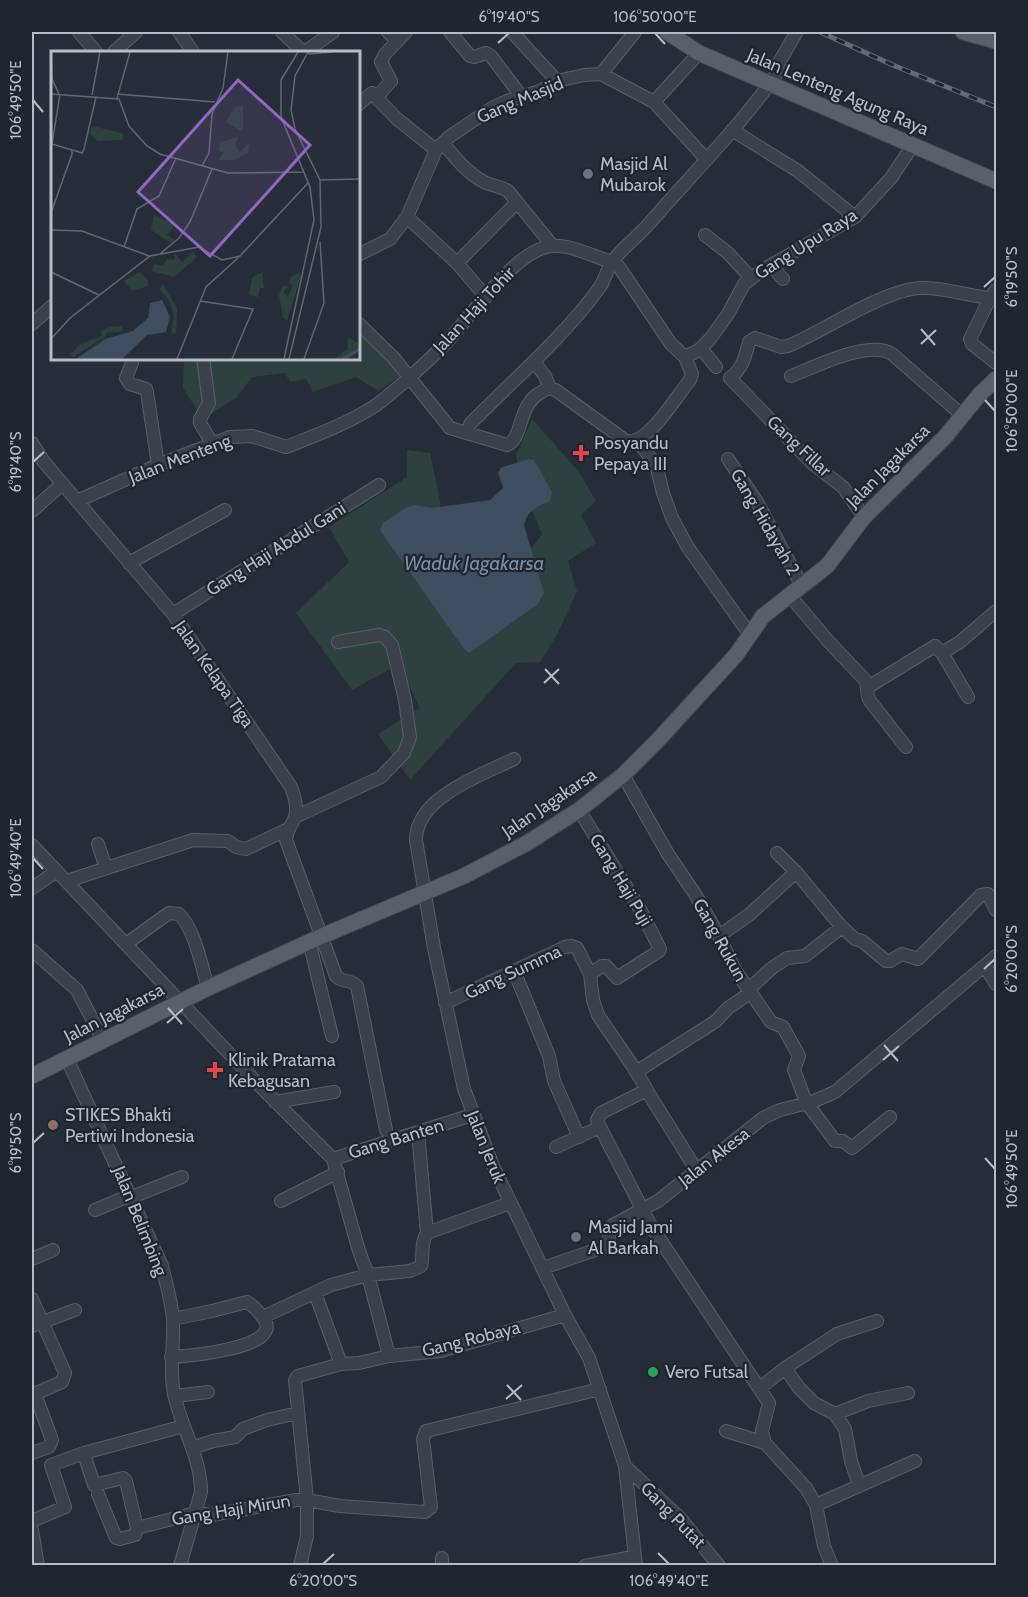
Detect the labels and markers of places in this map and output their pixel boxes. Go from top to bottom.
place label: Masjid Al Mubarok [600,153,668,196]
marker: Masjid Al Mubarok [581,167,595,181]
place label: Posyandu Pepaya III [594,432,669,475]
marker: Posyandu Pepaya III [572,444,590,462]
place label: Klinik Pratama Kebagusan [228,1049,336,1092]
marker: Klinik Pratama Kebagusan [206,1061,224,1079]
place label: STIKES Bhakti Pertiwi Indonesia [65,1104,195,1147]
marker: STIKES Bhakti Pertiwi Indonesia [46,1118,60,1132]
place label: Masjid Jami Al Barkah [588,1216,673,1259]
marker: Masjid Jami Al Barkah [569,1230,583,1244]
place label: Vero Futsal [665,1361,749,1383]
marker: Vero Futsal [646,1365,660,1379]

